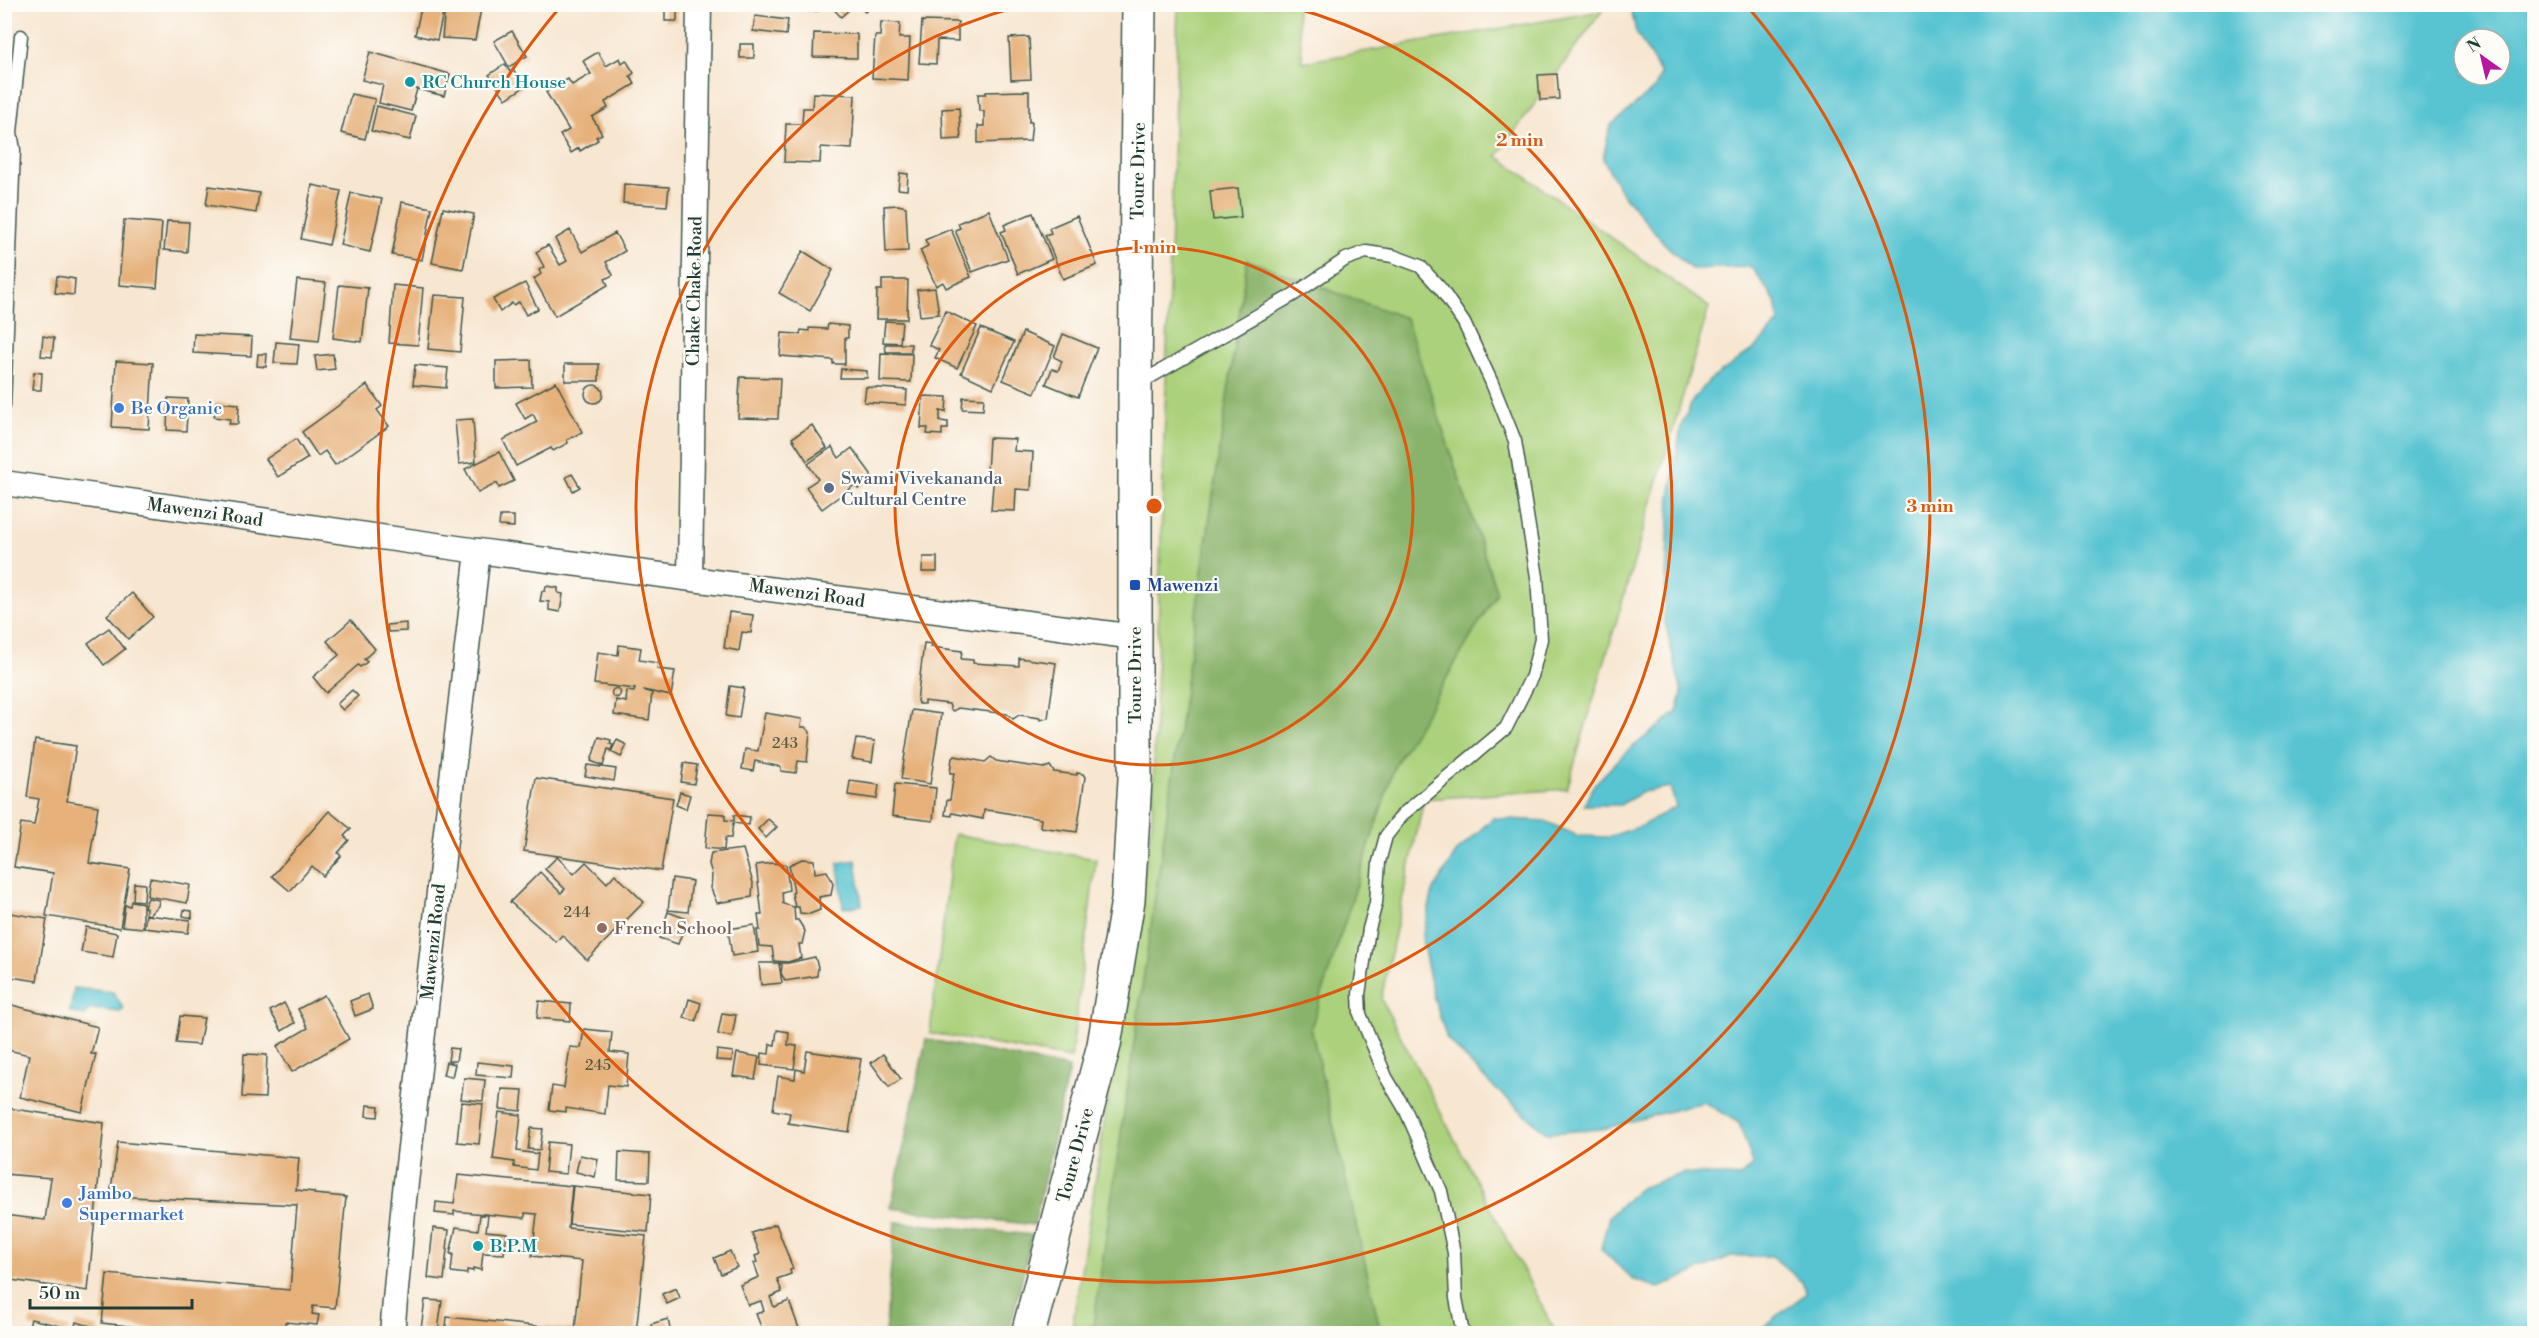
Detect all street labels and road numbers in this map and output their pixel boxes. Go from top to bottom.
street label: Toure Drive [1126,122,1151,220]
street label: Chake Chake Road [682,215,707,366]
street label: Mawenzi Road [145,493,265,532]
street label: Mawenzi Road [747,574,867,613]
street label: Toure Drive [1124,626,1147,724]
street label: Mawenzi Road [416,882,451,1001]
street label: Toure Drive [1052,1105,1099,1205]

